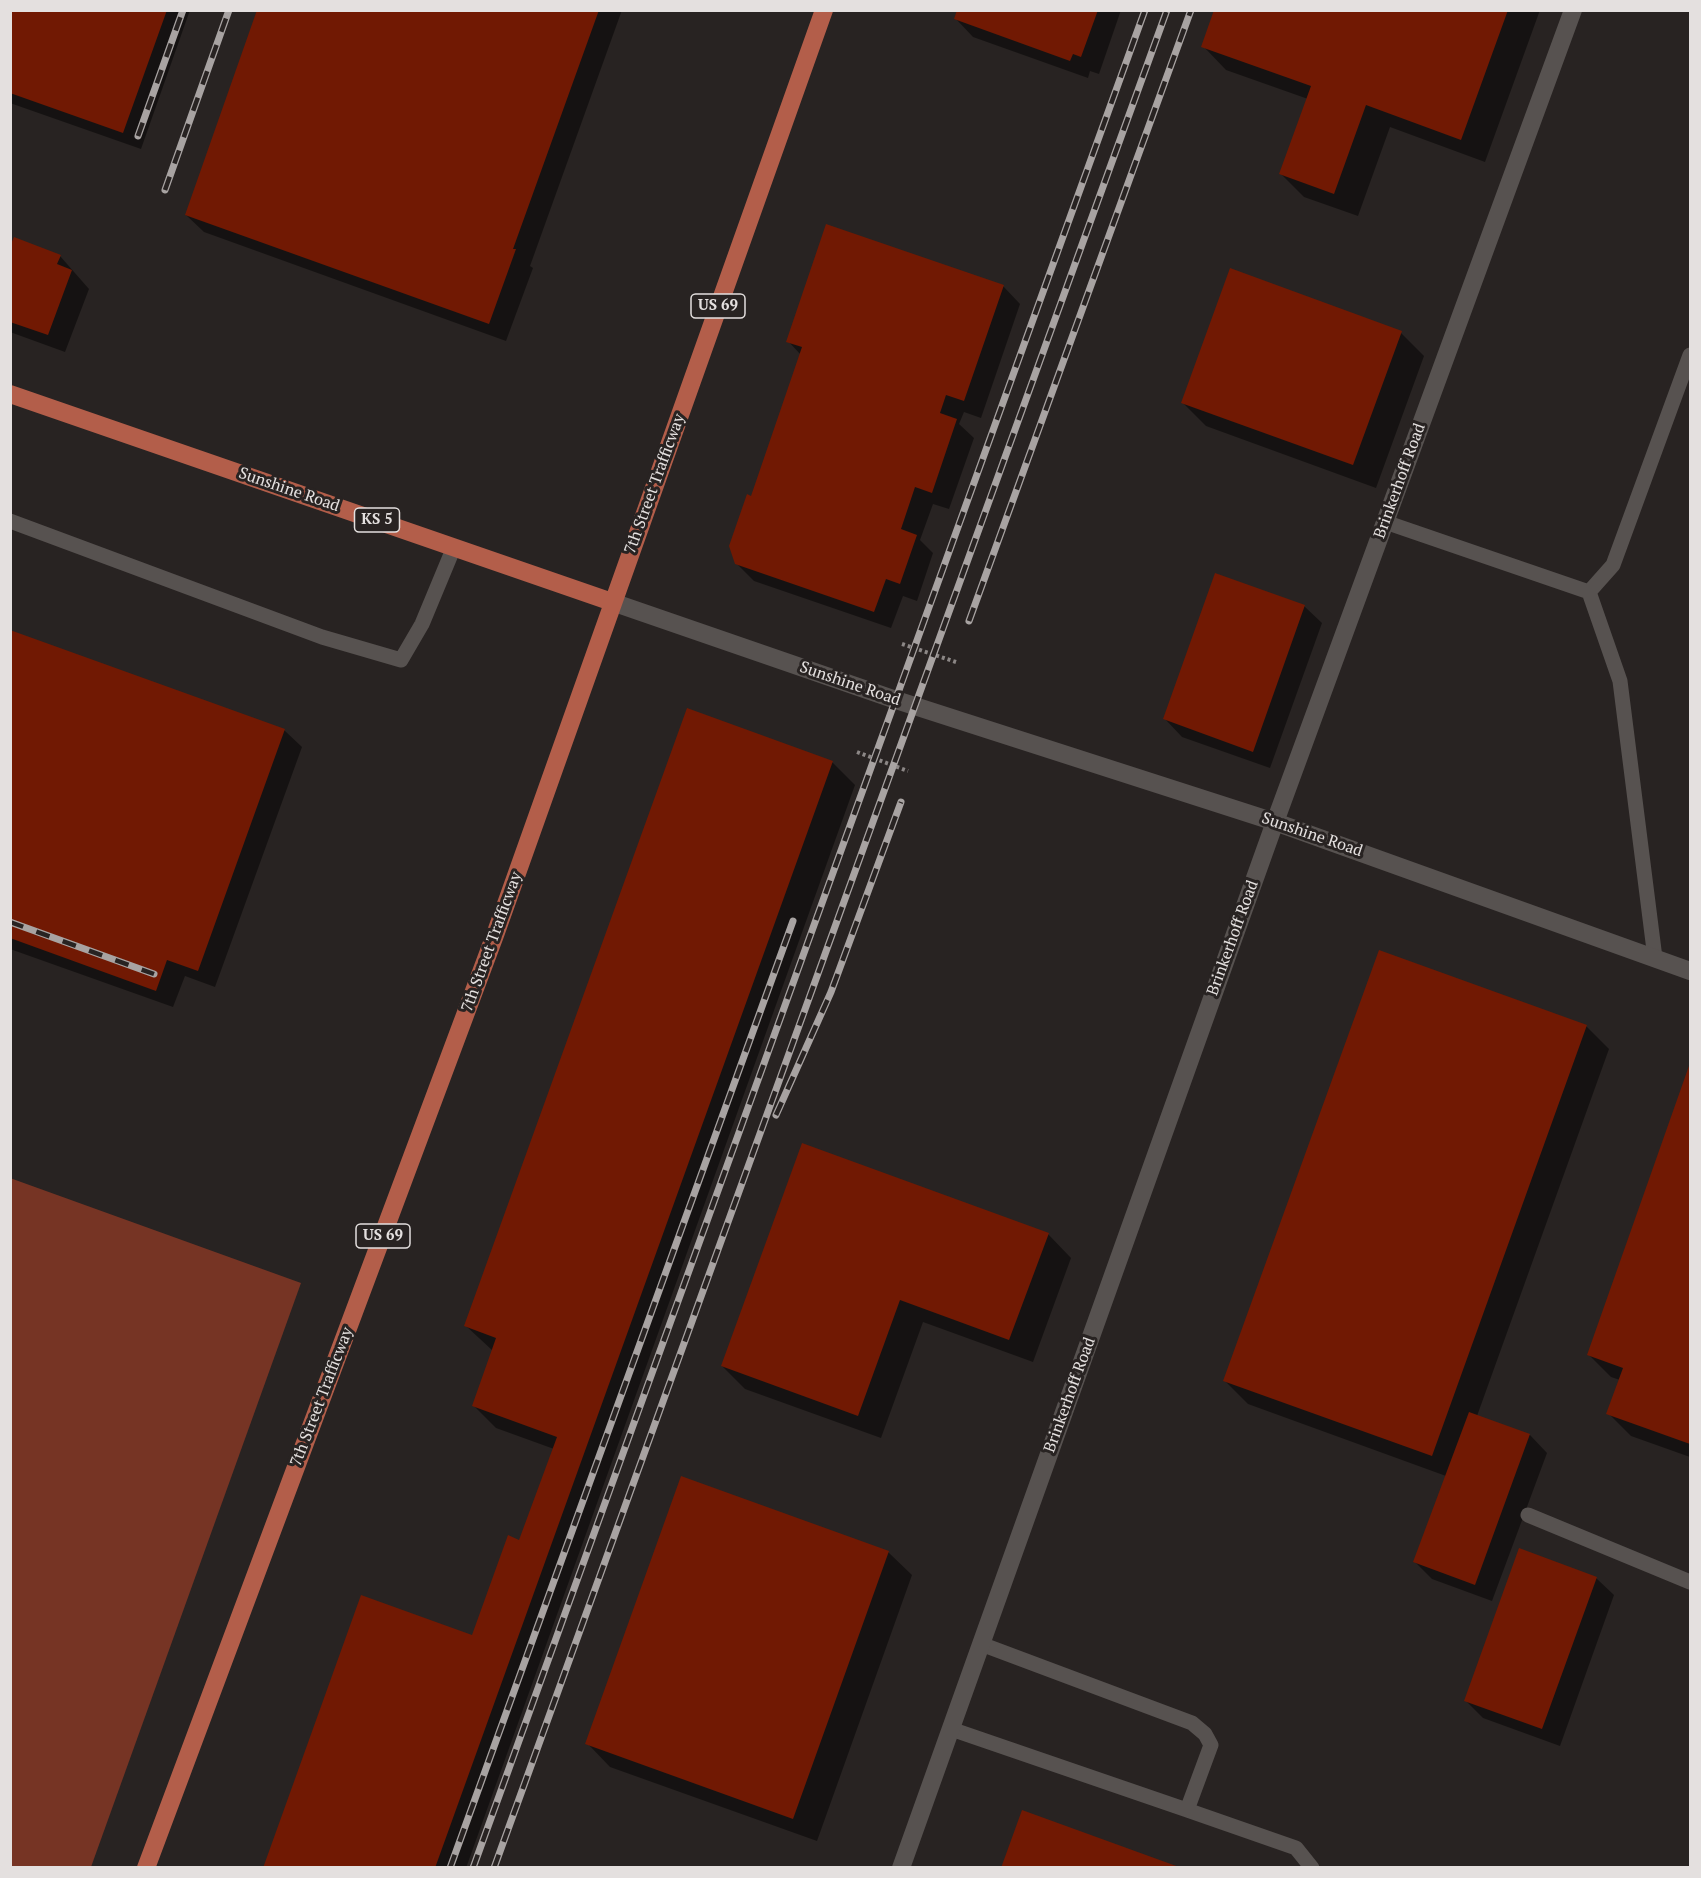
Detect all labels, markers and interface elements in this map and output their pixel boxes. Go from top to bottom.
road number: US 69 [691,294,745,318]
street label: 7th Street Trafficway [621,411,689,557]
street label: Brinkerhoff Road [1370,421,1430,541]
street label: Sunshine Road [236,464,342,516]
road number: KS 5 [354,508,400,532]
street label: Sunshine Road [797,658,903,710]
street label: Sunshine Road [1259,809,1365,861]
street label: 7th Street Trafficway [458,869,526,1015]
street label: Brinkerhoff Road [1203,878,1263,998]
road number: US 69 [356,1224,410,1248]
street label: 7th Street Trafficway [287,1325,357,1469]
street label: Brinkerhoff Road [1040,1335,1100,1455]

